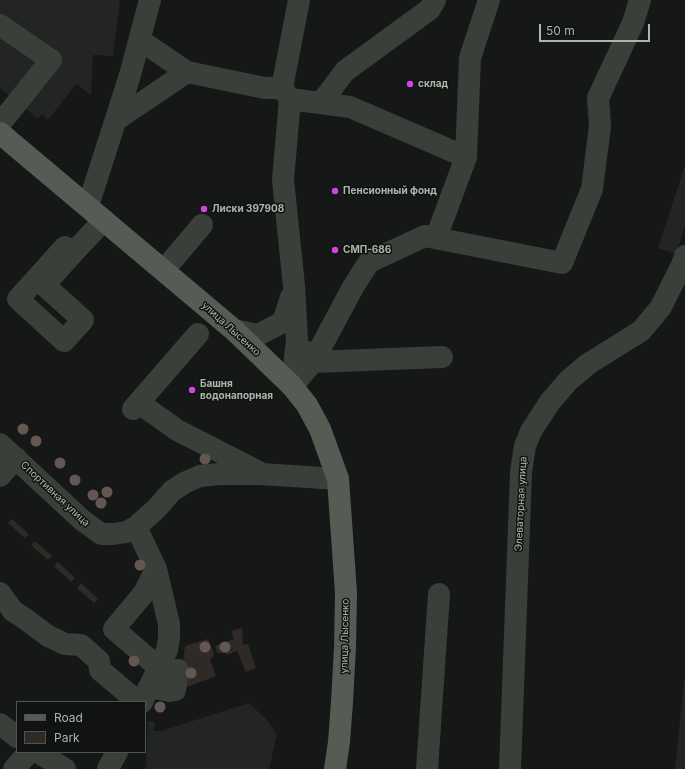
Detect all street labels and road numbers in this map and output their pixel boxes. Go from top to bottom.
street label: улица Лысенко [199,300,263,358]
street label: Элеваторная улица [513,456,529,552]
street label: Спортивная улица [18,459,92,529]
street label: улица Лысенко [338,599,352,673]

